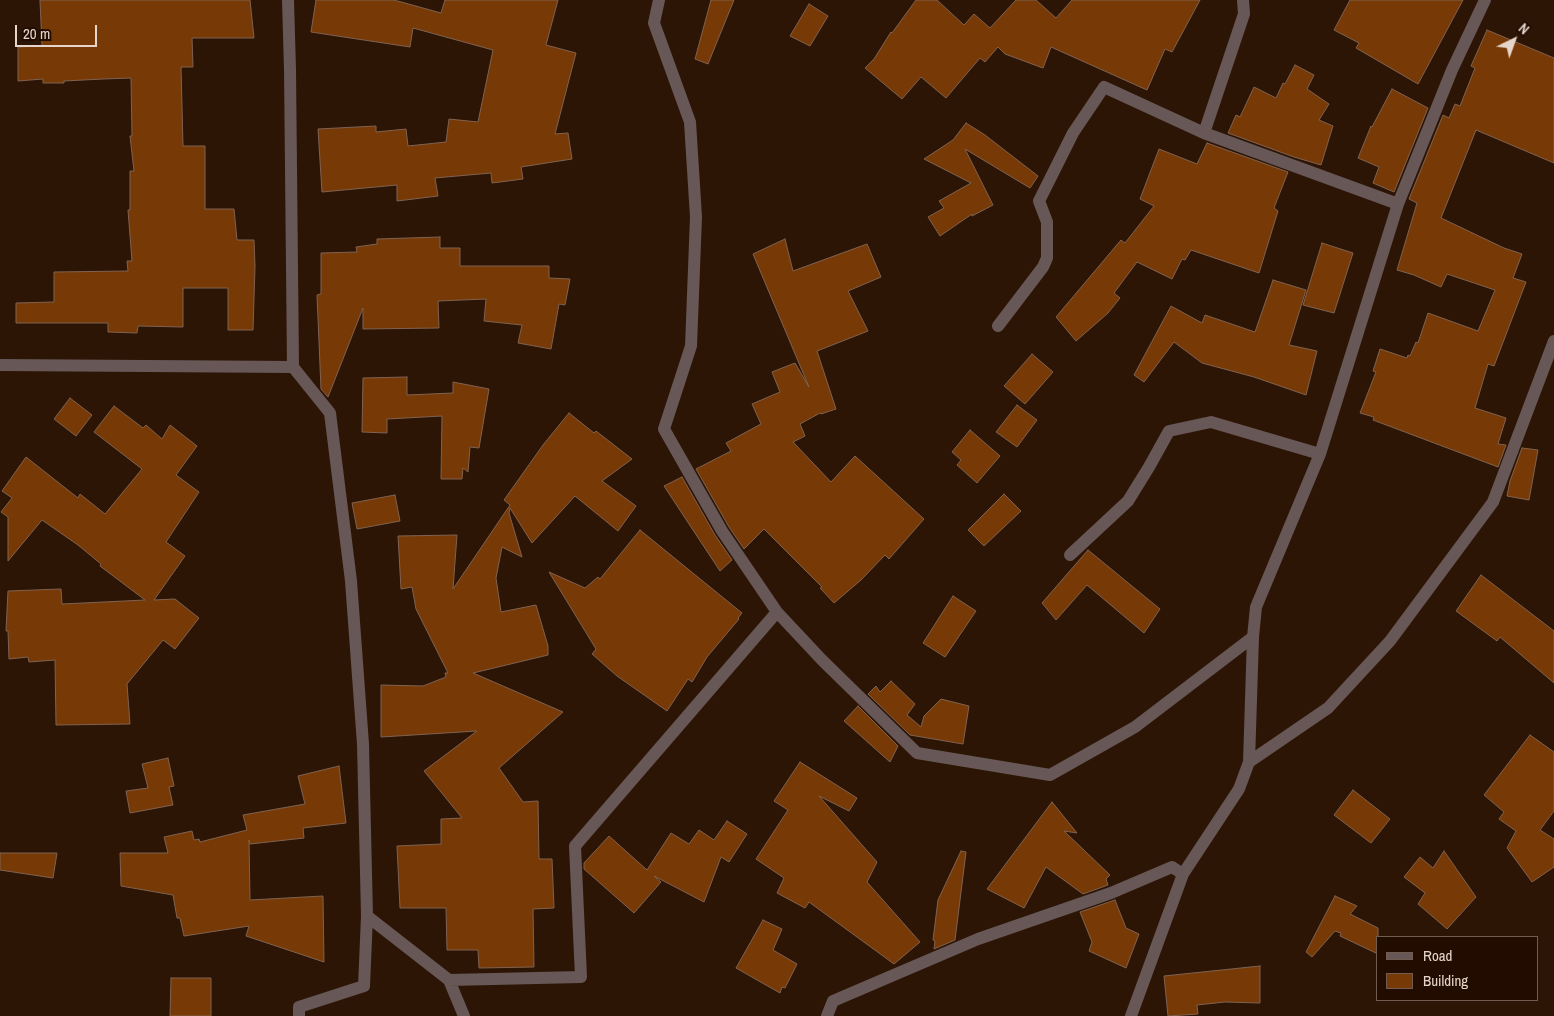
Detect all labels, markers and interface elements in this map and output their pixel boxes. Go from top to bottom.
scale bar [18,15,100,47]
north arrow [1489,15,1539,65]
text: N [1515,19,1533,38]
text: 20 m [23,23,50,44]
legend [1376,936,1539,1001]
text: Road [1423,945,1452,966]
text: Building [1423,970,1468,991]

